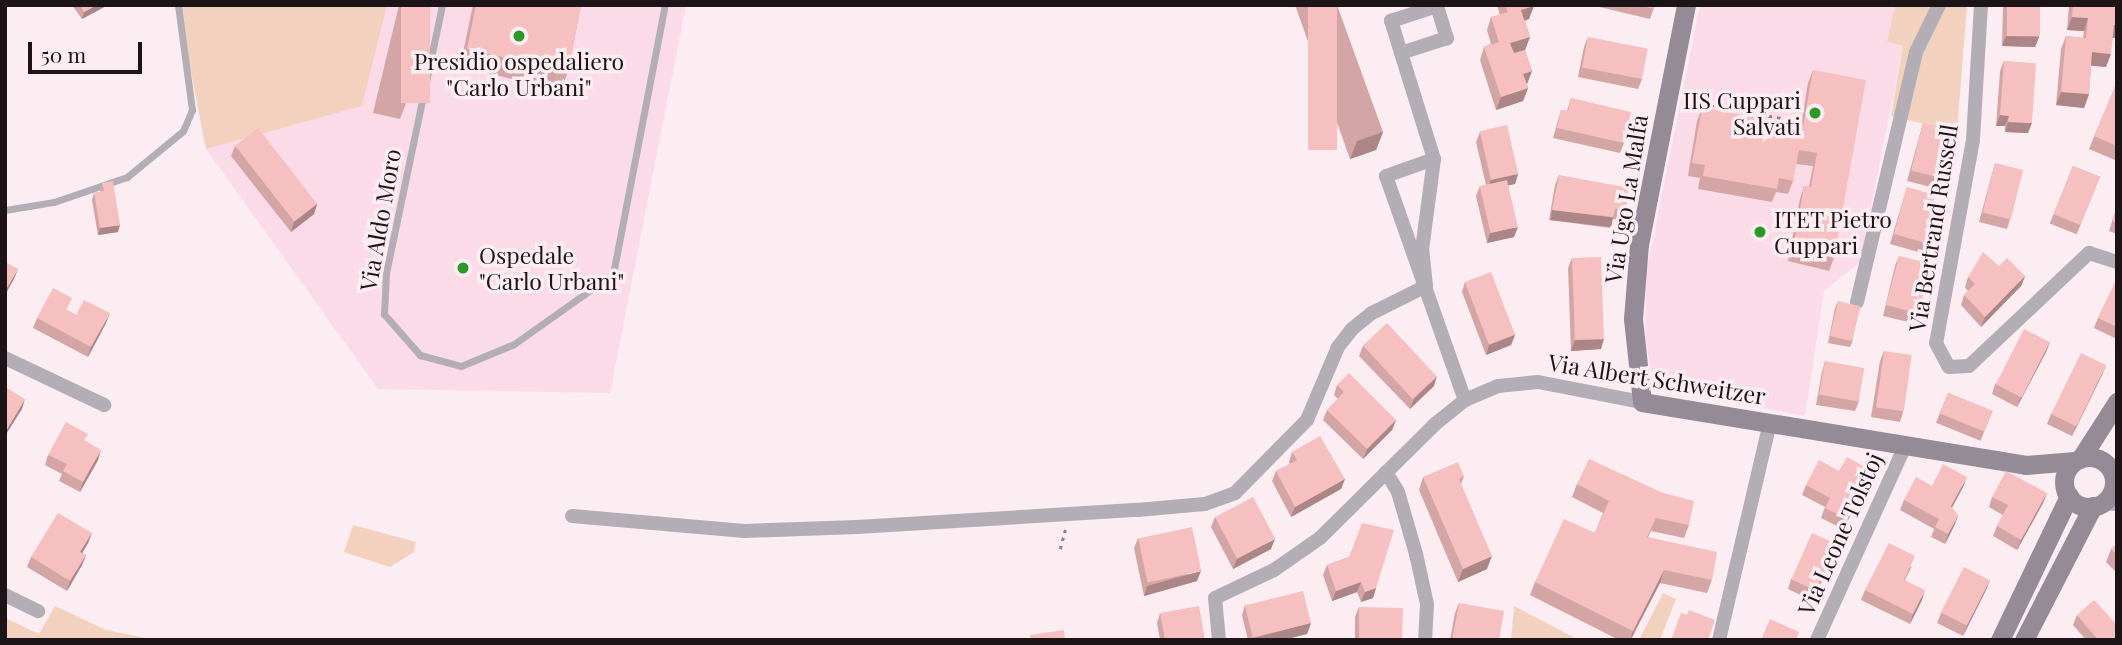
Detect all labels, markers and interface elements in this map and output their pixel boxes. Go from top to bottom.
scale bar [32,28,145,72]
marker: Presidio ospedaliero "Carlo Urbani" [511,28,527,44]
text: 50 m [41,40,86,68]
place label: Presidio ospedaliero "Carlo Urbani" [414,47,624,101]
place label: IIS Cuppari Salvati [1683,86,1801,140]
marker: IIS Cuppari Salvati [1807,105,1823,121]
street label: Via Ugo La Malfa [1599,112,1653,286]
street label: Via Bertrand Russell [1903,122,1963,334]
street label: Via Aldo Moro [354,146,406,294]
place label: ITET Pietro Cuppari [1774,205,1892,259]
marker: ITET Pietro Cuppari [1752,224,1768,240]
place label: Ospedale "Carlo Urbani" [479,241,624,295]
marker: Ospedale "Carlo Urbani" [453,258,473,278]
street label: Via Albert Schweitzer [1546,348,1768,410]
street label: Via Leone Tolstoj [1792,448,1888,620]

